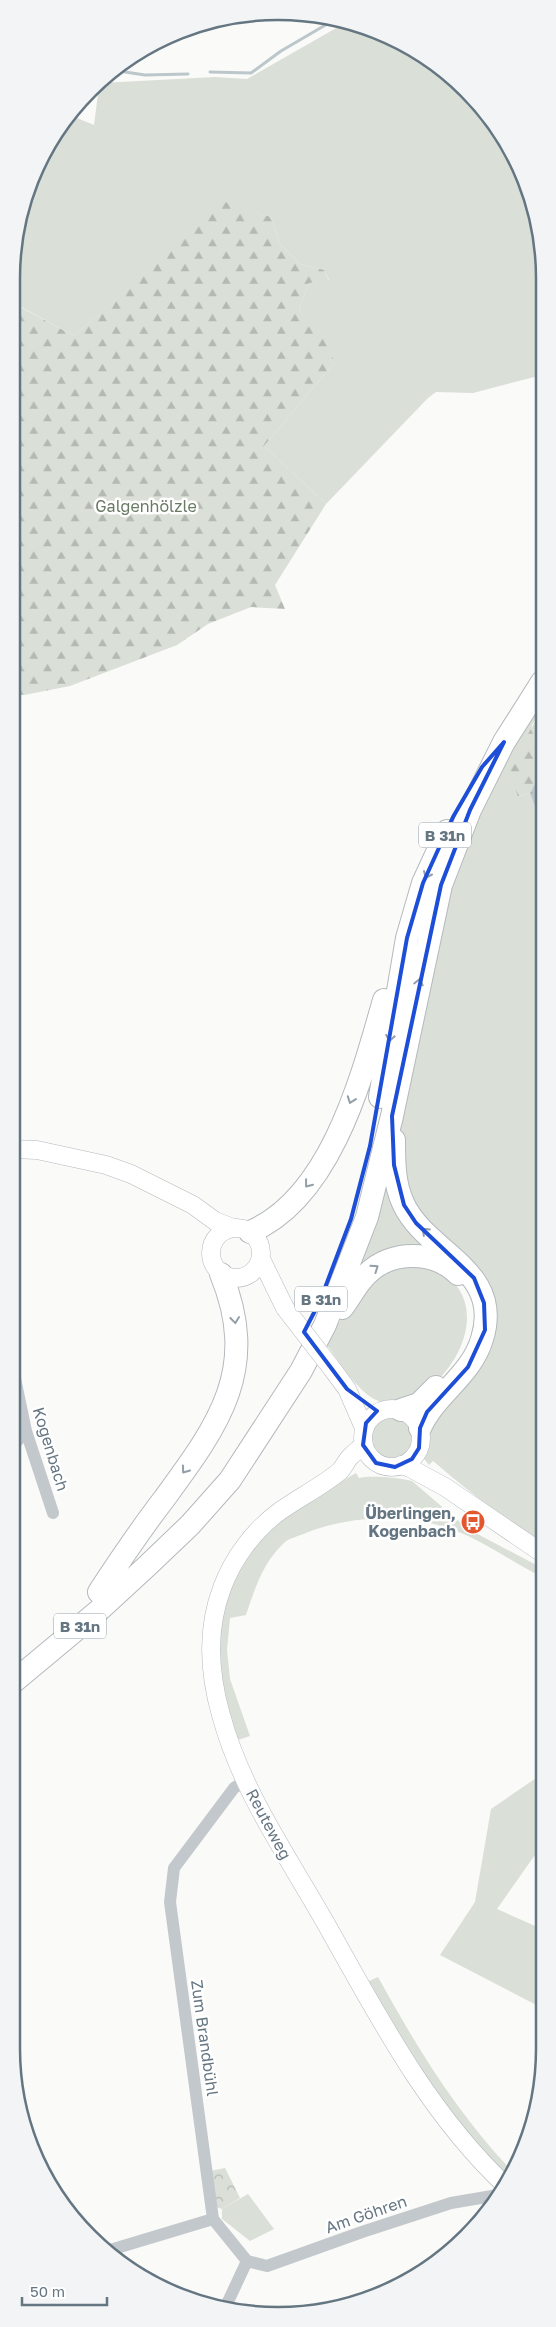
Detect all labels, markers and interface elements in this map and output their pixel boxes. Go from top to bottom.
park label: Galgenhölzle [95,496,197,516]
road number: B 31n [419,822,471,848]
one-way arrow [423,870,433,879]
one-way arrow [413,978,424,987]
one-way arrow [386,1034,396,1043]
one-way arrow [347,1095,358,1104]
one-way arrow [305,1178,313,1187]
one-way arrow [421,1228,430,1237]
one-way arrow [369,1265,378,1274]
road number: B 31n [295,1286,347,1312]
one-way arrow [229,1317,240,1325]
street label: Kogenbach [29,1405,73,1493]
one-way arrow [182,1464,191,1474]
place label: Überlingen, Kogenbach [365,1503,456,1541]
bus stop icon: Überlingen, Kogenbach [460,1509,486,1535]
road number: B 31n [54,1614,106,1638]
street label: Reuteweg [242,1785,296,1863]
street label: Zum Brandbühl [187,1979,223,2097]
street label: Am Göhren [323,2191,409,2237]
scale bar [22,2274,108,2306]
text: 50 m [30,2282,65,2300]

